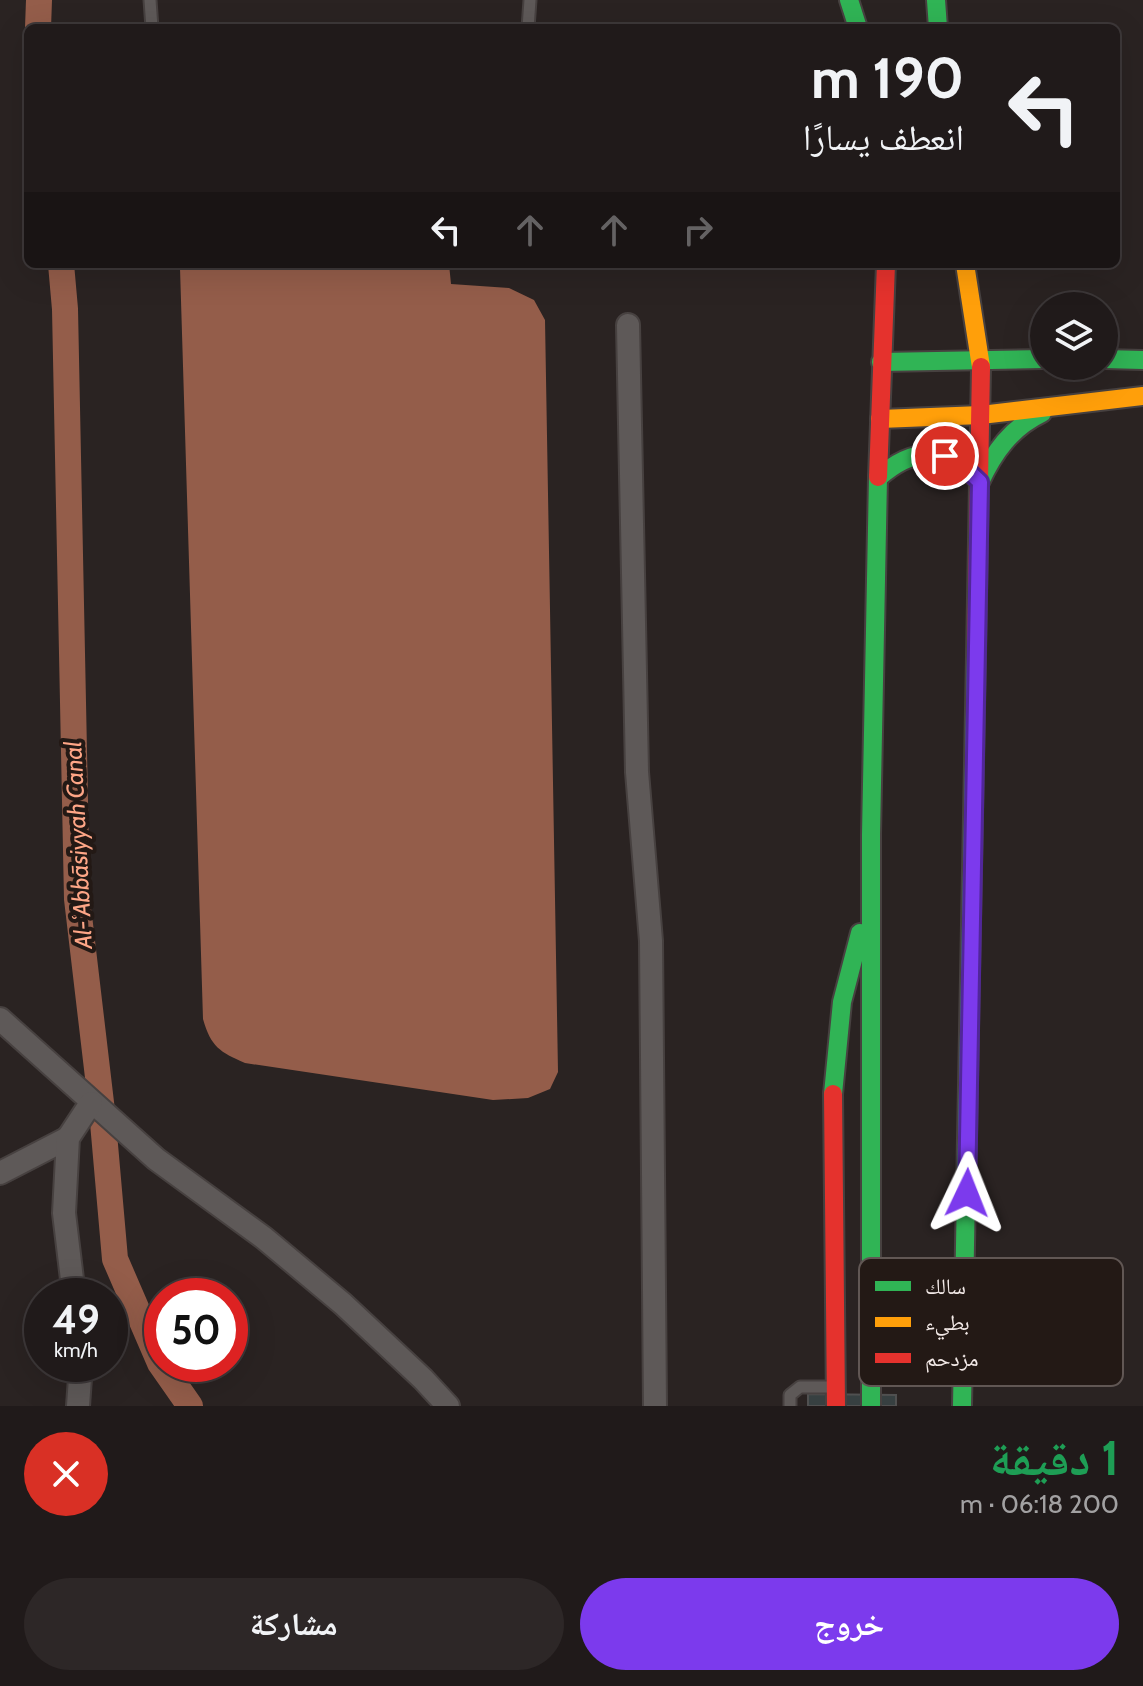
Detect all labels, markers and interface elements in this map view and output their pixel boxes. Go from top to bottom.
text: 190 m [811,44,964,112]
icon: left [992,56,1096,160]
text: انعطف يسارًا [803,115,964,159]
icon: left [424,208,468,252]
icon: ahead [508,208,552,252]
icon: ahead [592,208,636,252]
icon: right [676,208,720,252]
map controls [1030,292,1118,380]
button: layers [1030,292,1118,380]
pin [911,422,979,490]
icon: arrive [923,434,967,478]
water label: Al-ʿAbbāsiyyah Canal [58,740,98,951]
position arrow [925,1151,1009,1235]
legend [859,1258,1123,1386]
text: سالك [925,1273,966,1300]
speed limit sign: 50 [144,1278,248,1382]
text: 49 [52,1295,100,1344]
text: بطيء [925,1309,970,1340]
text: km/h [54,1338,98,1362]
text: مزدحم [925,1345,979,1373]
text: 1 دقيقة [990,1429,1119,1487]
button: close [24,1432,108,1516]
text: 200 m · 06:18 [960,1488,1119,1520]
button: مشاركة [24,1578,564,1670]
button: خروج [580,1578,1119,1670]

